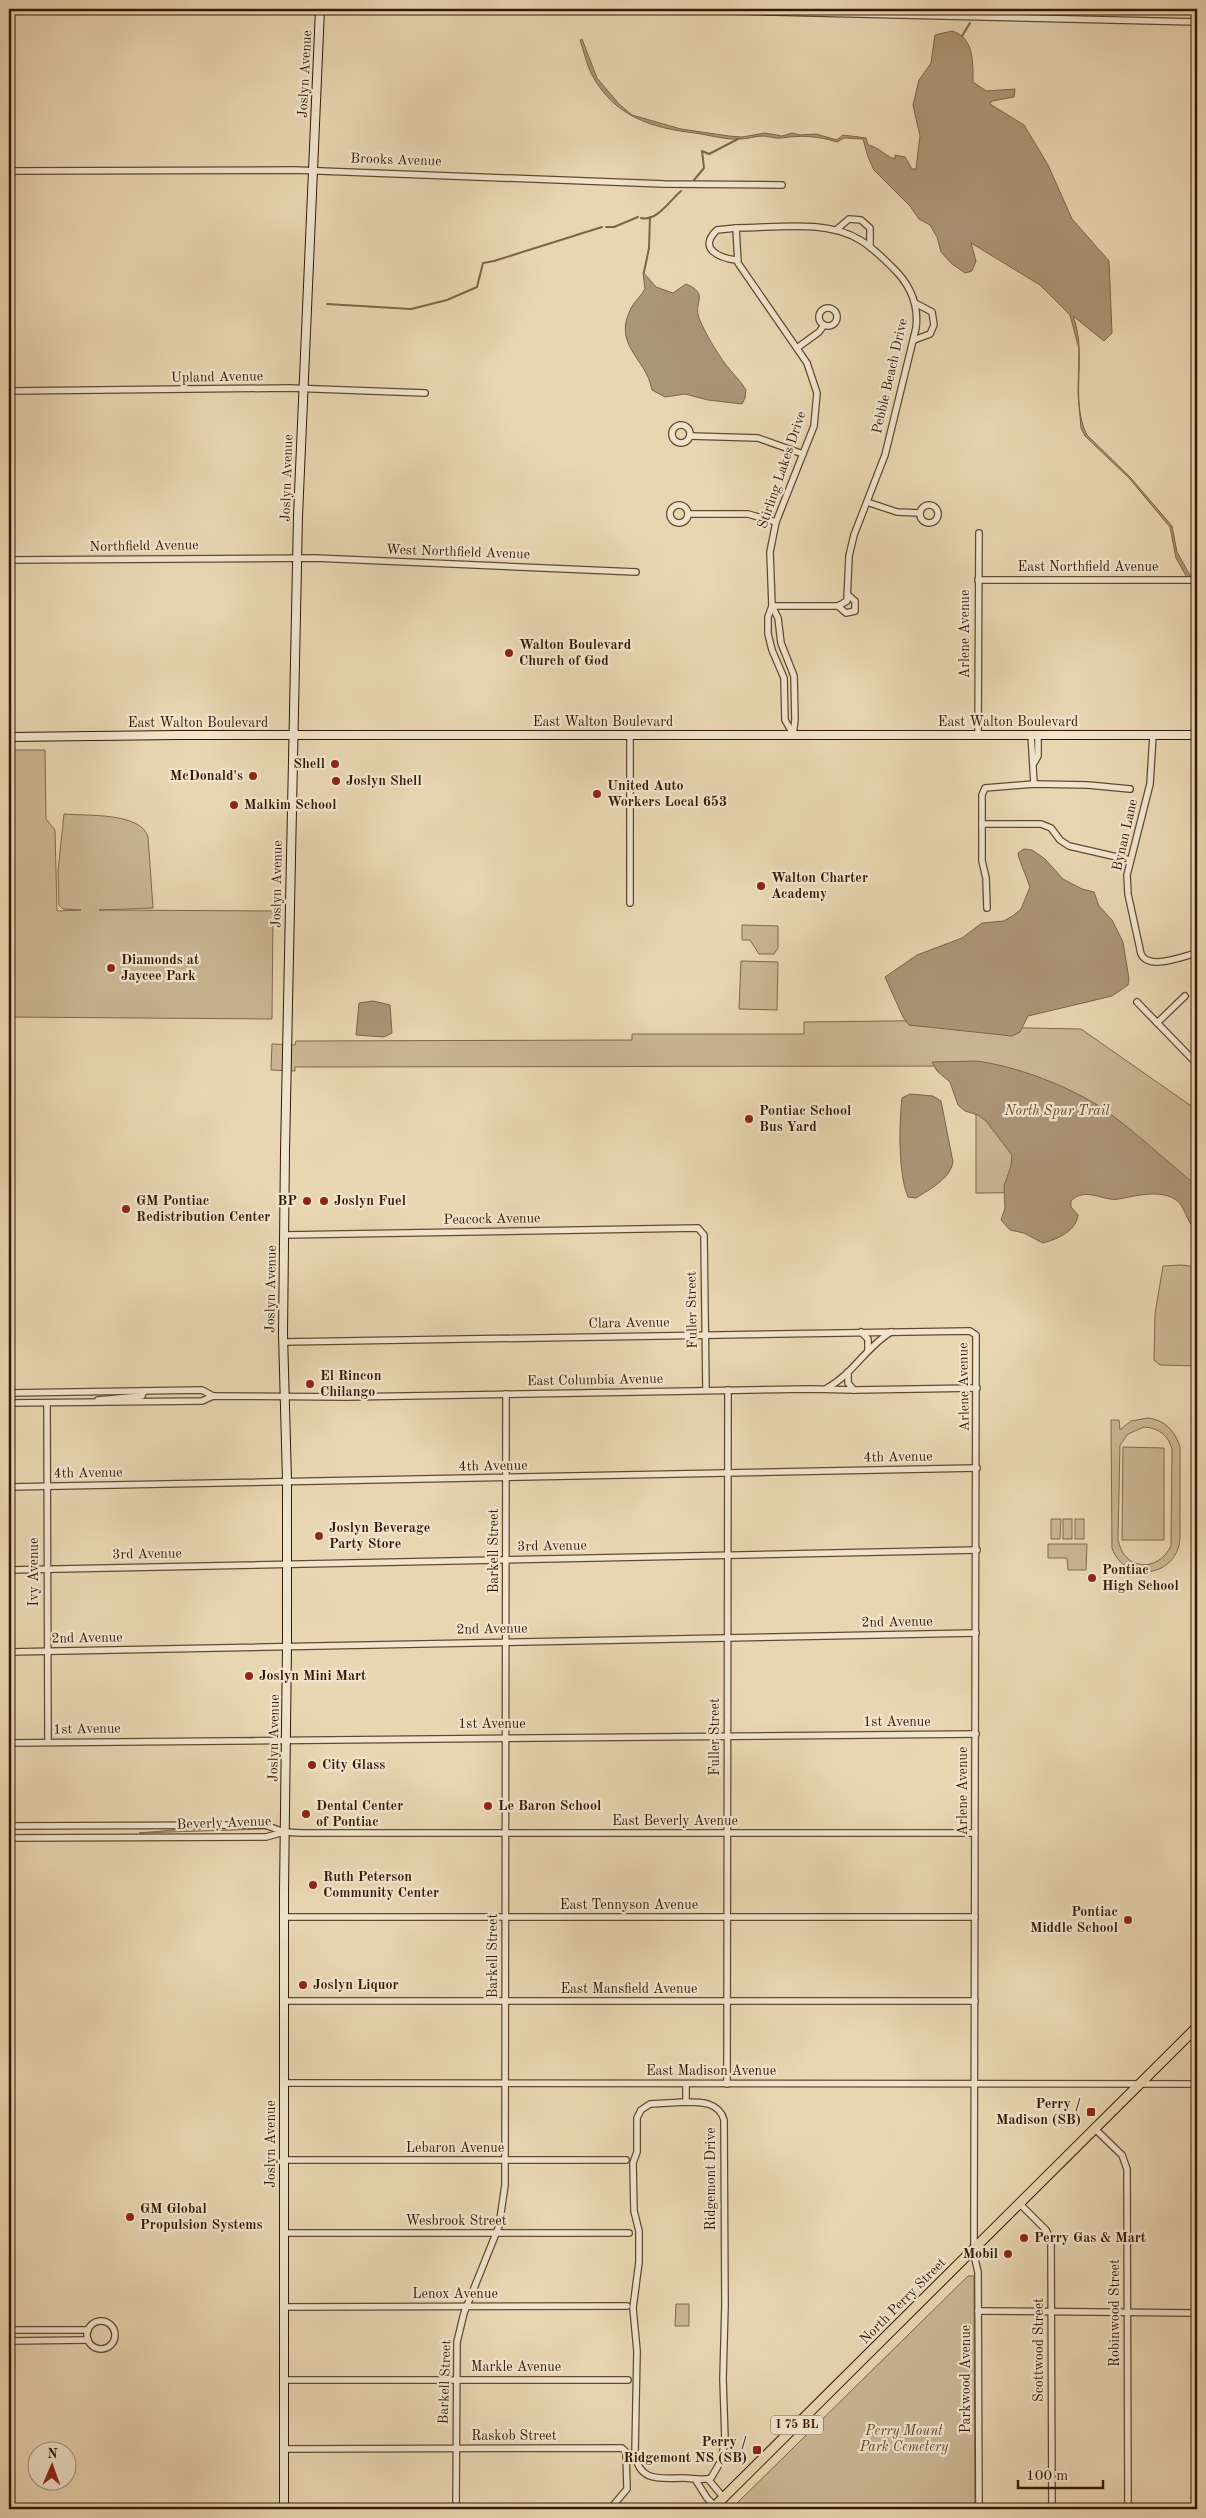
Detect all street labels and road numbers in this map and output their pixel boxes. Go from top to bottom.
street label: Joslyn Avenue [296,30,314,118]
street label: Brooks Avenue [350,151,442,169]
street label: Pebble Beach Drive [870,317,910,435]
street label: Upland Avenue [171,369,263,385]
street label: Stirling Lakes Drive [755,409,809,531]
street label: Joslyn Avenue [278,434,296,522]
street label: Northfield Avenue [89,538,199,554]
street label: West Northfield Avenue [386,542,530,562]
street label: East Northfield Avenue [1018,560,1158,574]
street label: Arlene Avenue [958,589,972,679]
street label: East Walton Boulevard [533,715,673,729]
street label: East Walton Boulevard [938,715,1078,729]
street label: East Walton Boulevard [128,716,268,730]
street label: Bynan Lane [1110,798,1140,872]
street label: Joslyn Avenue [269,840,285,928]
street label: Peacock Avenue [443,1211,541,1227]
street label: Joslyn Avenue [263,1245,279,1333]
street label: Fuller Street [684,1271,700,1349]
street label: Clara Avenue [588,1315,670,1331]
street label: Arlene Avenue [956,1342,972,1432]
street label: East Columbia Avenue [527,1372,663,1388]
street label: 4th Avenue [863,1449,933,1465]
street label: 4th Avenue [458,1458,528,1474]
street label: 4th Avenue [53,1465,123,1481]
street label: Barkell Street [487,1509,501,1593]
street label: Ivy Avenue [27,1538,41,1606]
street label: 3rd Avenue [517,1538,587,1554]
street label: 3rd Avenue [112,1546,182,1562]
street label: 2nd Avenue [861,1614,933,1630]
street label: 2nd Avenue [456,1621,528,1637]
street label: 2nd Avenue [51,1630,123,1646]
street label: Joslyn Avenue [266,1694,282,1782]
street label: Fuller Street [708,1698,722,1776]
street label: 1st Avenue [863,1715,931,1729]
street label: 1st Avenue [458,1717,526,1731]
street label: 1st Avenue [53,1721,121,1737]
street label: Arlene Avenue [956,1746,970,1836]
street label: Beverly Avenue [176,1814,272,1832]
street label: East Beverly Avenue [612,1814,738,1828]
street label: East Tennyson Avenue [560,1898,698,1912]
street label: Barkell Street [486,1914,500,1998]
street label: East Mansfield Avenue [560,1982,698,1996]
street label: East Madison Avenue [646,2064,776,2078]
street label: Joslyn Avenue [264,2100,278,2188]
street label: Ridgemont Drive [704,2127,718,2231]
street label: Lebaron Avenue [406,2141,504,2155]
street label: Wesbrook Street [405,2214,507,2228]
street label: North Perry Street [857,2255,949,2347]
street label: Robinwood Street [1108,2259,1122,2367]
street label: Lenox Avenue [412,2287,498,2301]
street label: Scottwood Street [1032,2298,1046,2402]
street label: Parkwood Avenue [959,2325,973,2433]
street label: Barkell Street [437,2339,453,2425]
street label: Markle Avenue [471,2360,561,2374]
road number: I 75 BL [771,2416,823,2434]
street label: Raskob Street [471,2429,557,2443]

